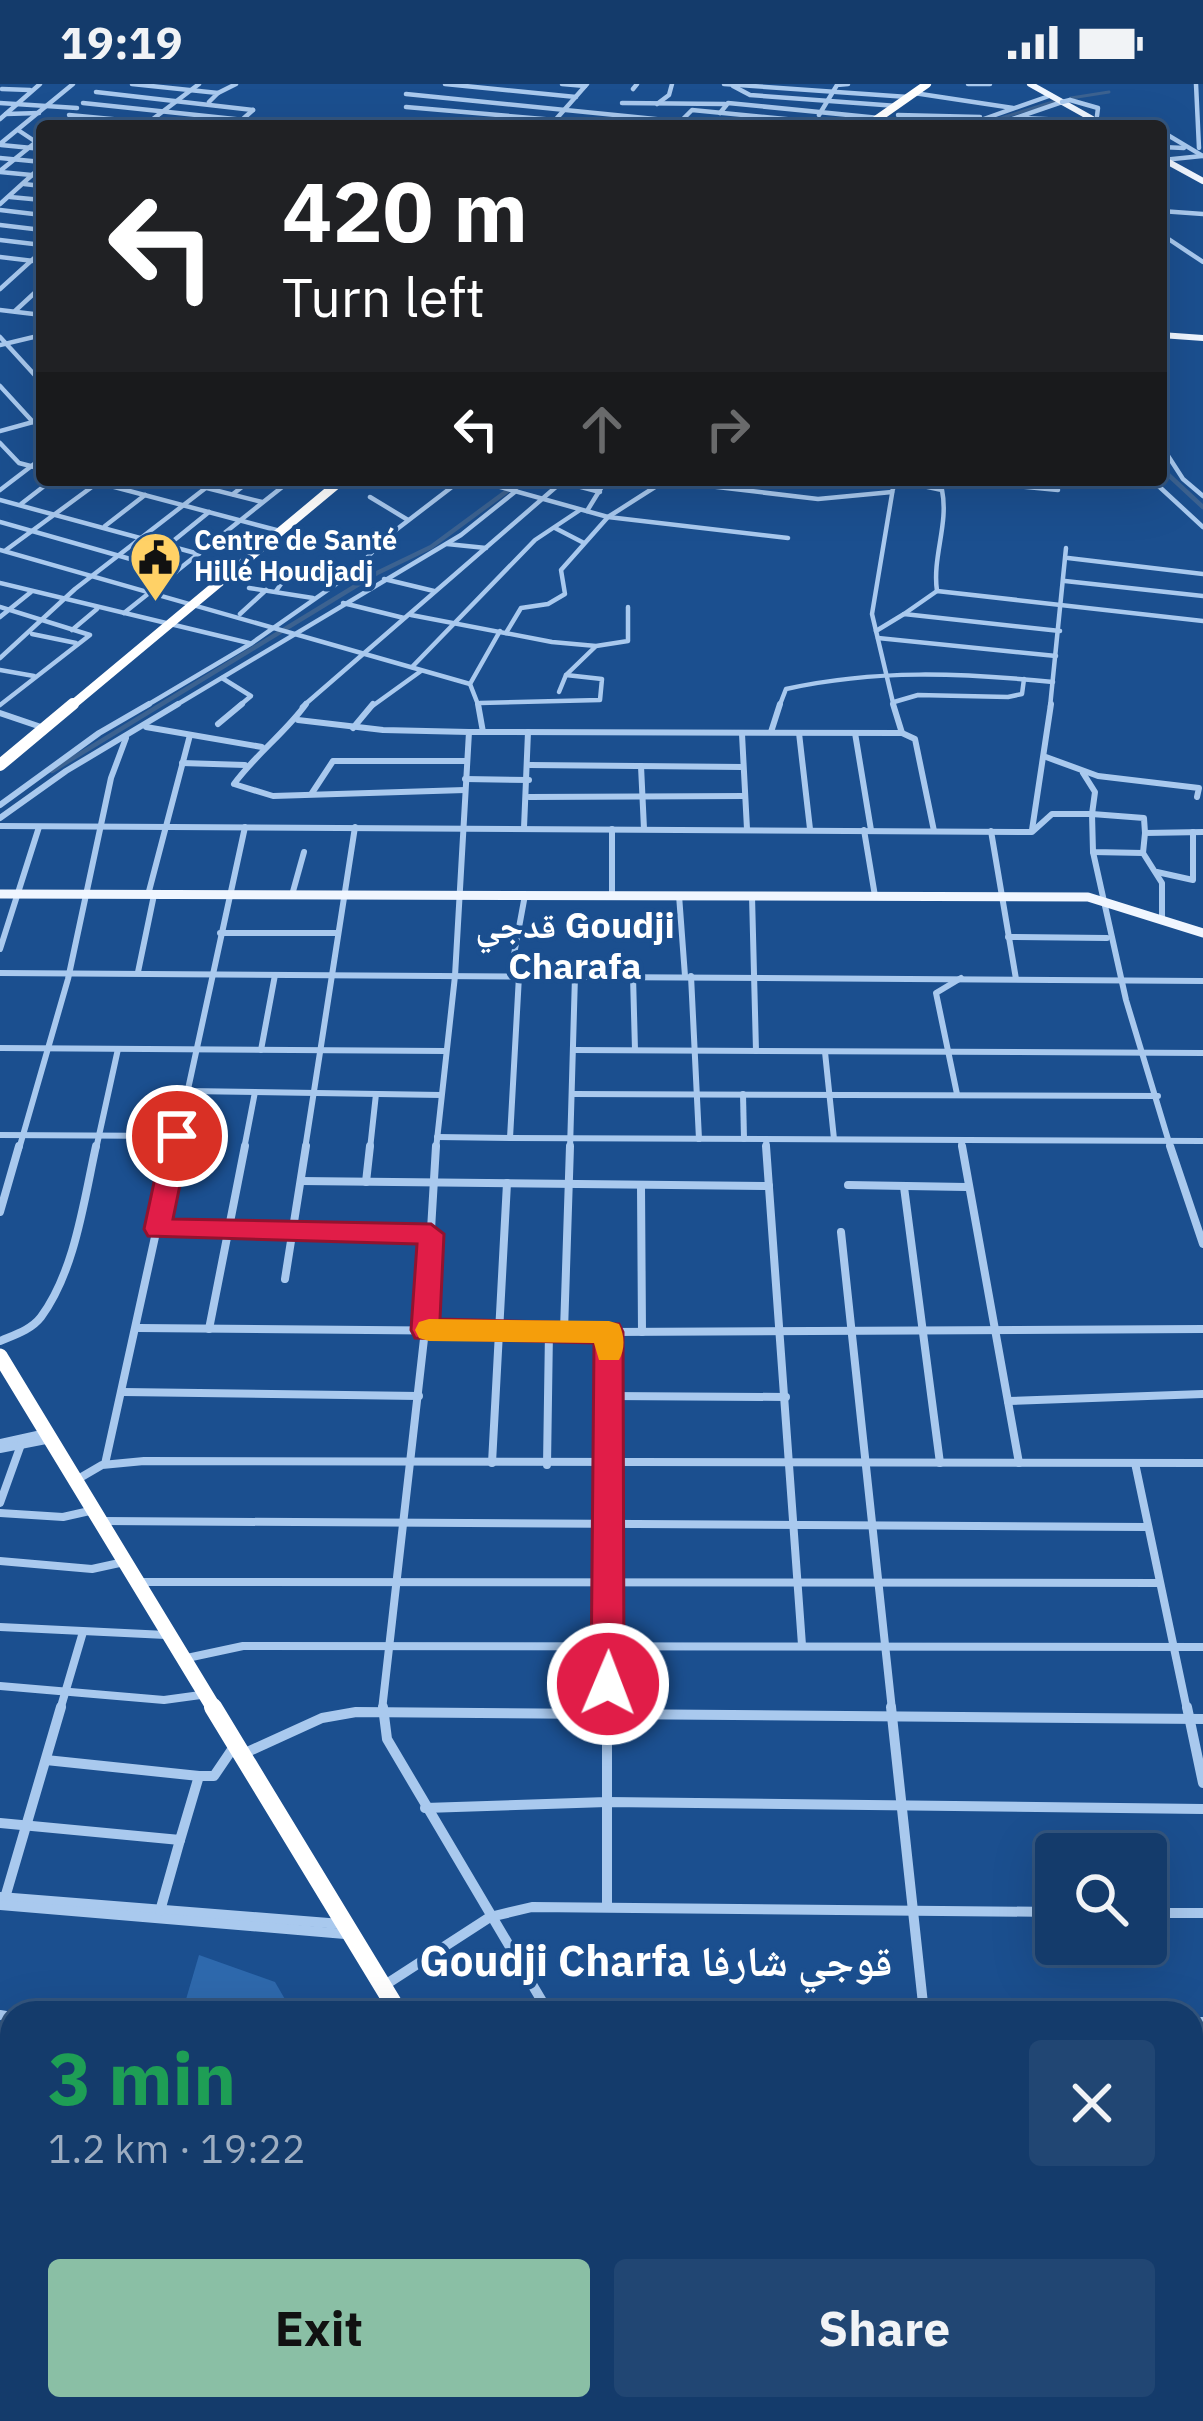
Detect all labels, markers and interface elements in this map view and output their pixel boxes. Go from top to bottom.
text: 19:19 [60,13,183,71]
text: 420 m [282,156,528,265]
icon: left [84,168,240,324]
text: Turn left [282,262,485,332]
icon: left [443,396,509,462]
icon: ahead [569,396,635,462]
icon: right [695,396,761,462]
place label: Centre de Santé Hillé Houdjadj [194,522,397,588]
public building icon: Centre de Santé Hillé Houdjadj [127,529,183,603]
district label: قدجي Goudji Charafa [475,901,675,989]
pin [126,1085,228,1187]
icon: arrive [144,1103,210,1169]
position arrow [545,1621,671,1747]
map controls [1035,1833,1167,1965]
button: search [1035,1833,1167,1965]
district label: Goudji Charfa قوجي شارفا [420,1933,892,1994]
text: 3 min [48,2031,236,2125]
button: close [1029,2040,1155,2166]
text: 1.2 km · 19:22 [48,2123,305,2174]
button: Exit [48,2259,590,2397]
button: Share [614,2259,1155,2397]

